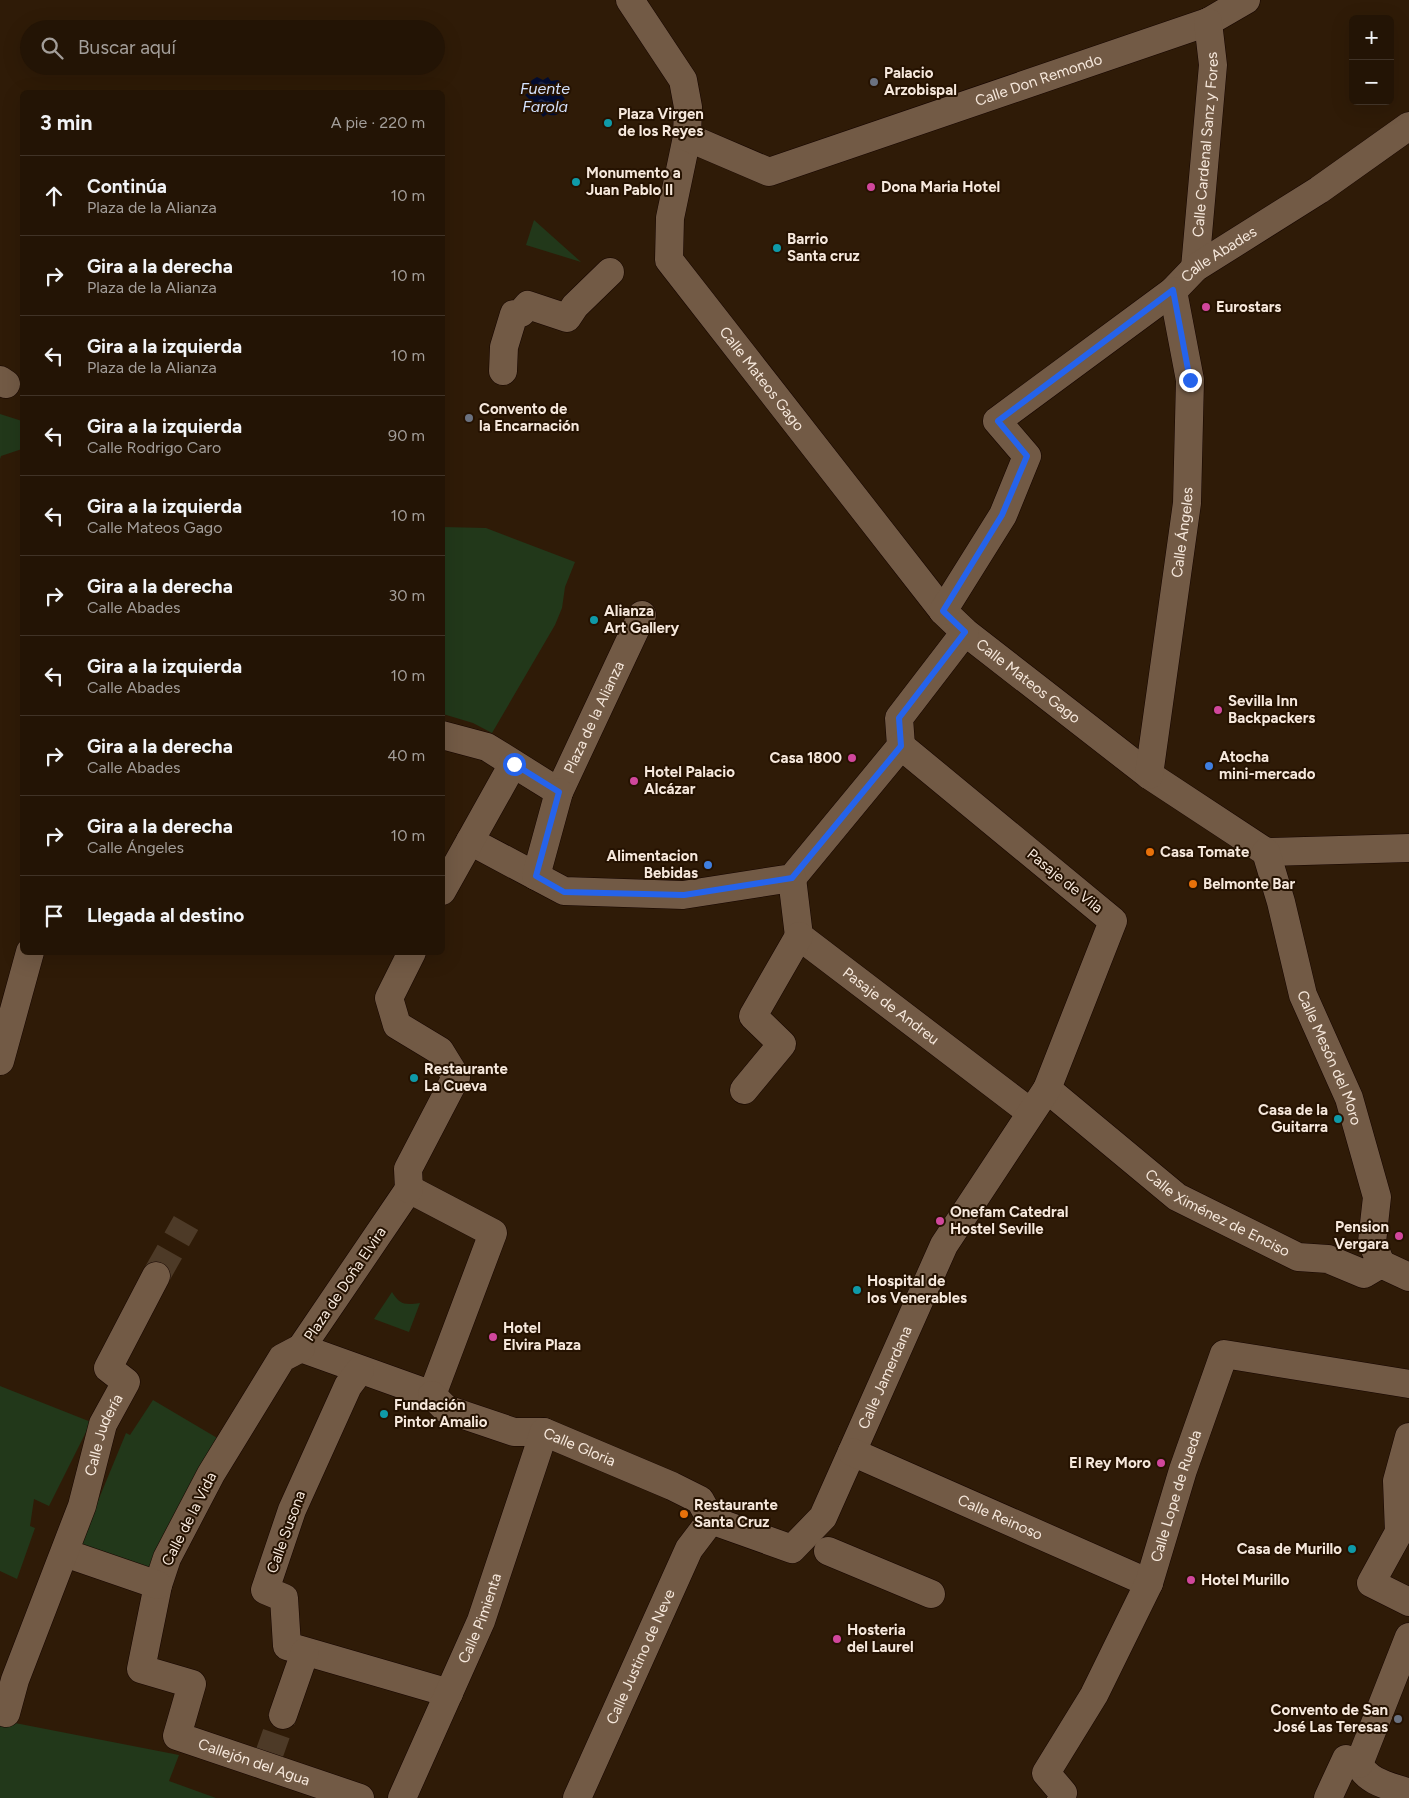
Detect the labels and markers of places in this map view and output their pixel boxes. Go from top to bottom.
place label: Palacio Arzobispal [884,64,957,99]
marker: Palacio Arzobispal [868,76,880,88]
place label: Plaza Virgen de los Reyes [618,105,704,140]
marker: Plaza Virgen de los Reyes [602,117,614,129]
place label: Monumento a Juan Pablo II [586,164,681,199]
marker: Monumento a Juan Pablo II [570,176,582,188]
place label: Dona Maria Hotel [881,178,1000,196]
marker: Dona Maria Hotel [865,181,877,193]
place label: Barrio Santa cruz [787,230,860,265]
marker: Barrio Santa cruz [771,242,783,254]
place label: Eurostars [1216,298,1281,316]
marker: Eurostars [1200,301,1212,313]
place label: Convento de la Encarnación [479,400,579,435]
marker: Convento de la Encarnación [463,412,475,424]
place label: Alianza Art Gallery [604,602,680,637]
marker: Alianza Art Gallery [588,614,600,626]
place label: Sevilla Inn Backpackers [1228,692,1315,727]
marker: Sevilla Inn Backpackers [1212,704,1224,716]
place label: Atocha mini-mercado [1219,748,1316,783]
place label: Casa 1800 [770,749,842,767]
marker: Casa 1800 [846,752,858,764]
marker: Atocha mini-mercado [1203,760,1215,772]
place label: Hotel Palacio Alcázar [644,763,735,798]
marker: Hotel Palacio Alcázar [628,775,640,787]
place label: Casa Tomate [1160,843,1250,861]
marker: Casa Tomate [1144,846,1156,858]
place label: Alimentacion Bebidas [607,847,698,882]
marker: Alimentacion Bebidas [702,859,714,871]
place label: Belmonte Bar [1203,875,1295,893]
marker: Belmonte Bar [1187,878,1199,890]
place label: Restaurante La Cueva [424,1060,508,1095]
marker: Restaurante La Cueva [408,1072,420,1084]
place label: Casa de la Guitarra [1258,1101,1328,1136]
marker: Casa de la Guitarra [1332,1113,1344,1125]
place label: Onefam Catedral Hostel Seville [950,1203,1068,1238]
marker: Onefam Catedral Hostel Seville [934,1215,946,1227]
place label: Pension Vergara [1334,1218,1389,1253]
marker: Pension Vergara [1393,1230,1405,1242]
place label: Hospital de los Venerables [867,1272,967,1307]
marker: Hospital de los Venerables [851,1284,863,1296]
place label: Hotel Elvira Plaza [503,1319,581,1354]
marker: Hotel Elvira Plaza [487,1331,499,1343]
place label: Fundación Pintor Amalio [394,1396,488,1431]
marker: Fundación Pintor Amalio [378,1408,390,1420]
place label: El Rey Moro [1069,1454,1151,1472]
marker: El Rey Moro [1155,1457,1167,1469]
place label: Restaurante Santa Cruz [694,1496,778,1531]
marker: Restaurante Santa Cruz [678,1508,690,1520]
place label: Casa de Murillo [1237,1540,1342,1558]
marker: Casa de Murillo [1346,1543,1358,1555]
place label: Hotel Murillo [1201,1571,1290,1589]
marker: Hotel Murillo [1185,1574,1197,1586]
place label: Hosteria del Laurel [847,1621,914,1656]
marker: Hosteria del Laurel [831,1633,843,1645]
place label: Convento de San José Las Teresas [1271,1701,1388,1736]
marker: Convento de San José Las Teresas [1392,1713,1404,1725]

